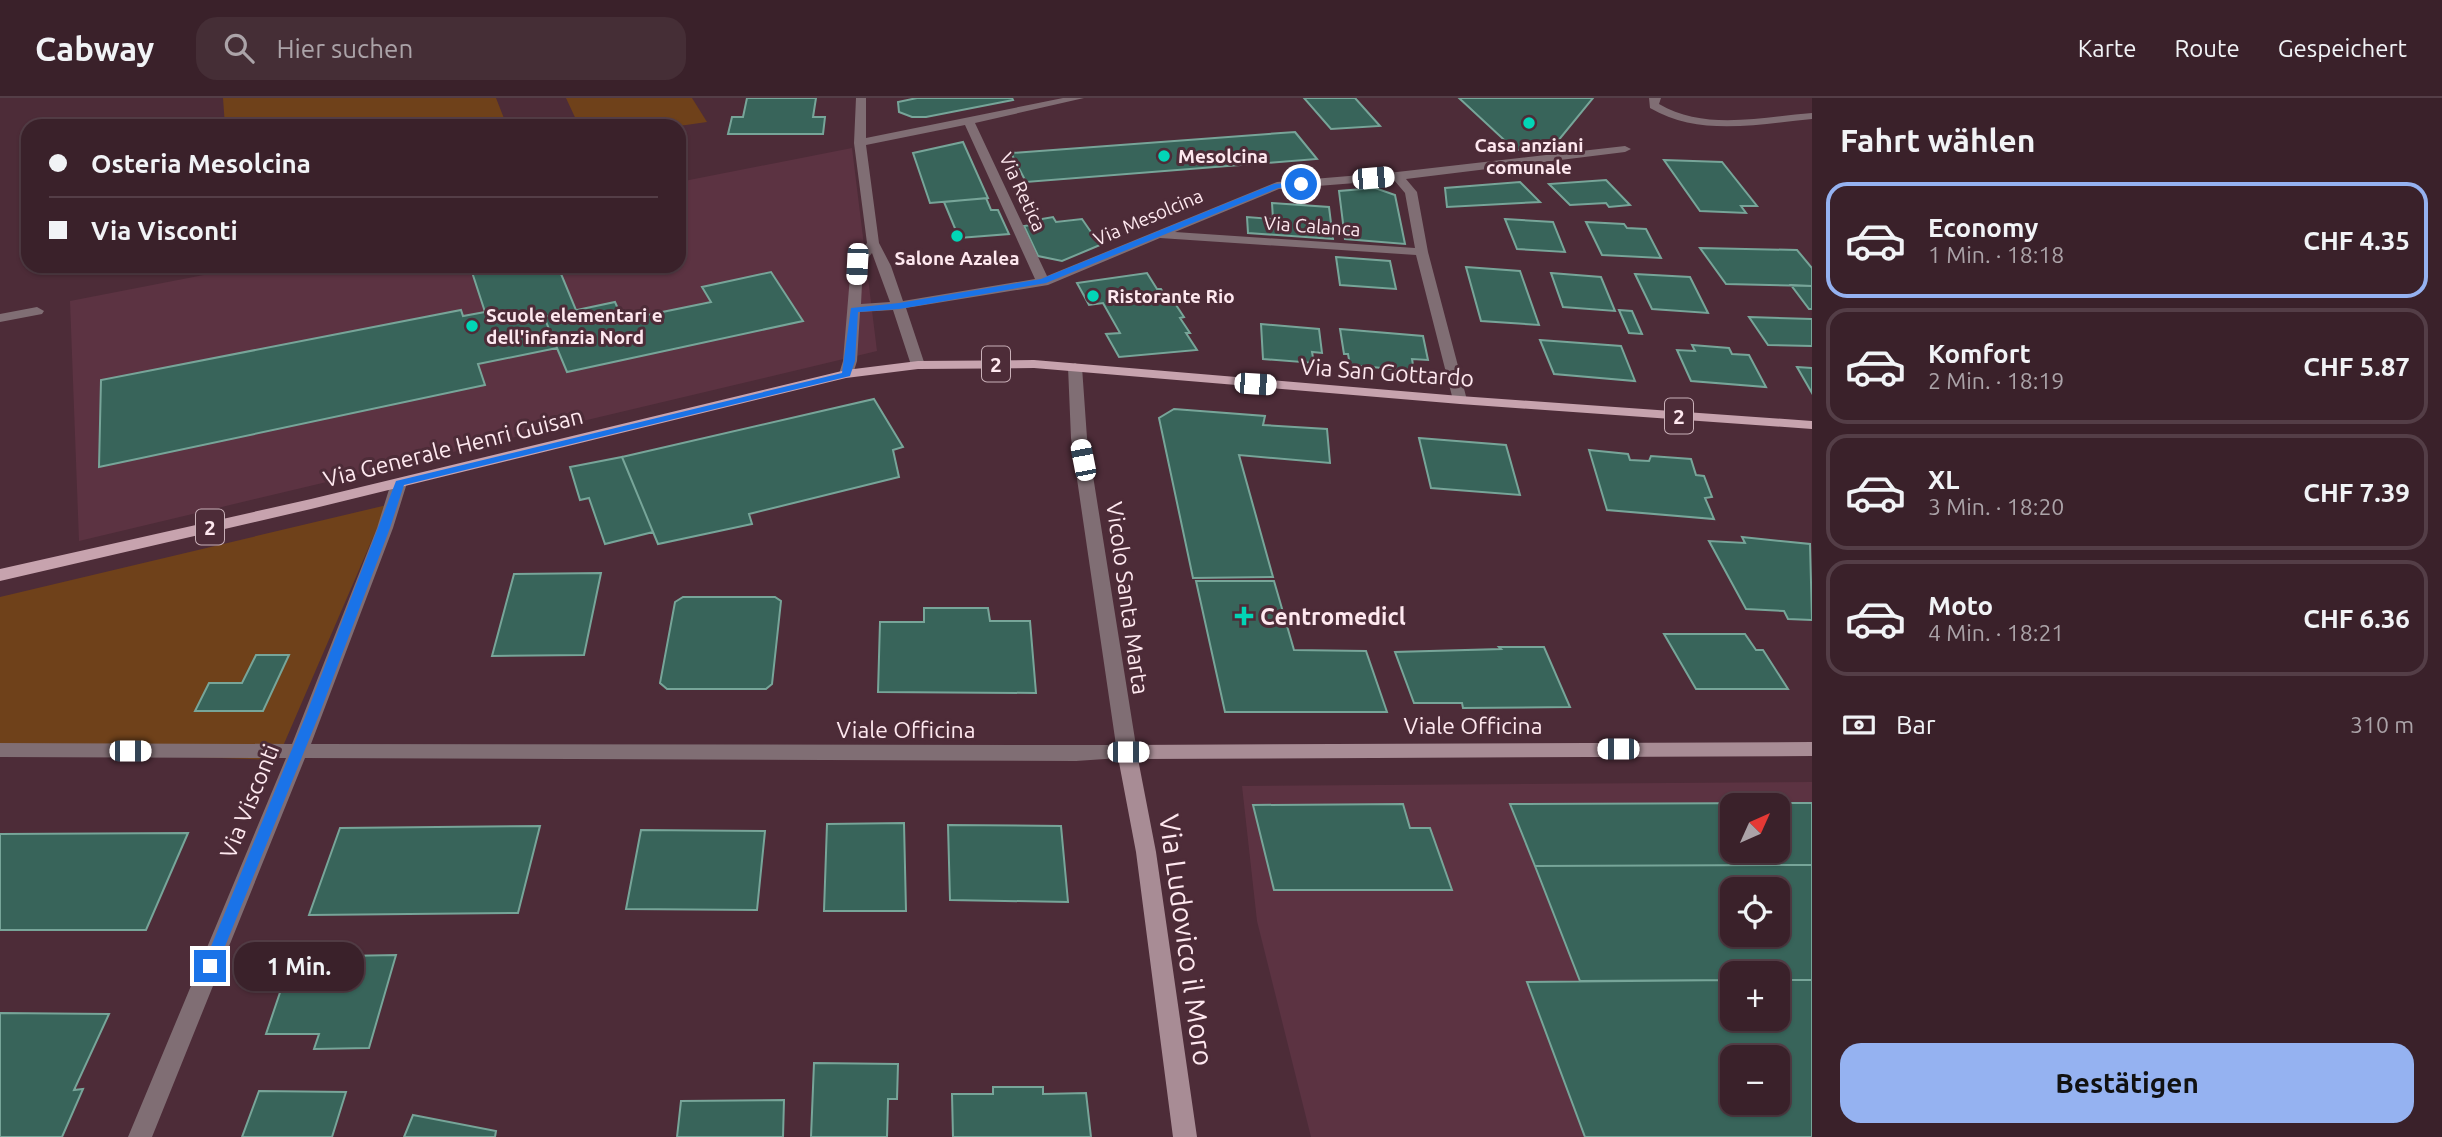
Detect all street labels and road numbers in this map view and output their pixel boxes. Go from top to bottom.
street label: Via Retica [995,149,1051,235]
street label: Via Mesolcina [1090,184,1206,250]
street label: Via Calanca [1263,212,1361,240]
road number: 2 [982,346,1010,382]
street label: Via San Gottardo [1299,353,1475,391]
road number: 2 [1665,398,1693,434]
street label: Via Generale Henri Guisan [321,403,585,491]
street label: Vicolo Santa Marta [1102,500,1154,696]
road number: 2 [196,510,224,544]
street label: Viale Officina [1404,713,1542,738]
street label: Viale Officina [837,717,975,742]
street label: Via Visconti [215,740,283,862]
street label: Via Ludovico il Moro [1154,812,1220,1068]

